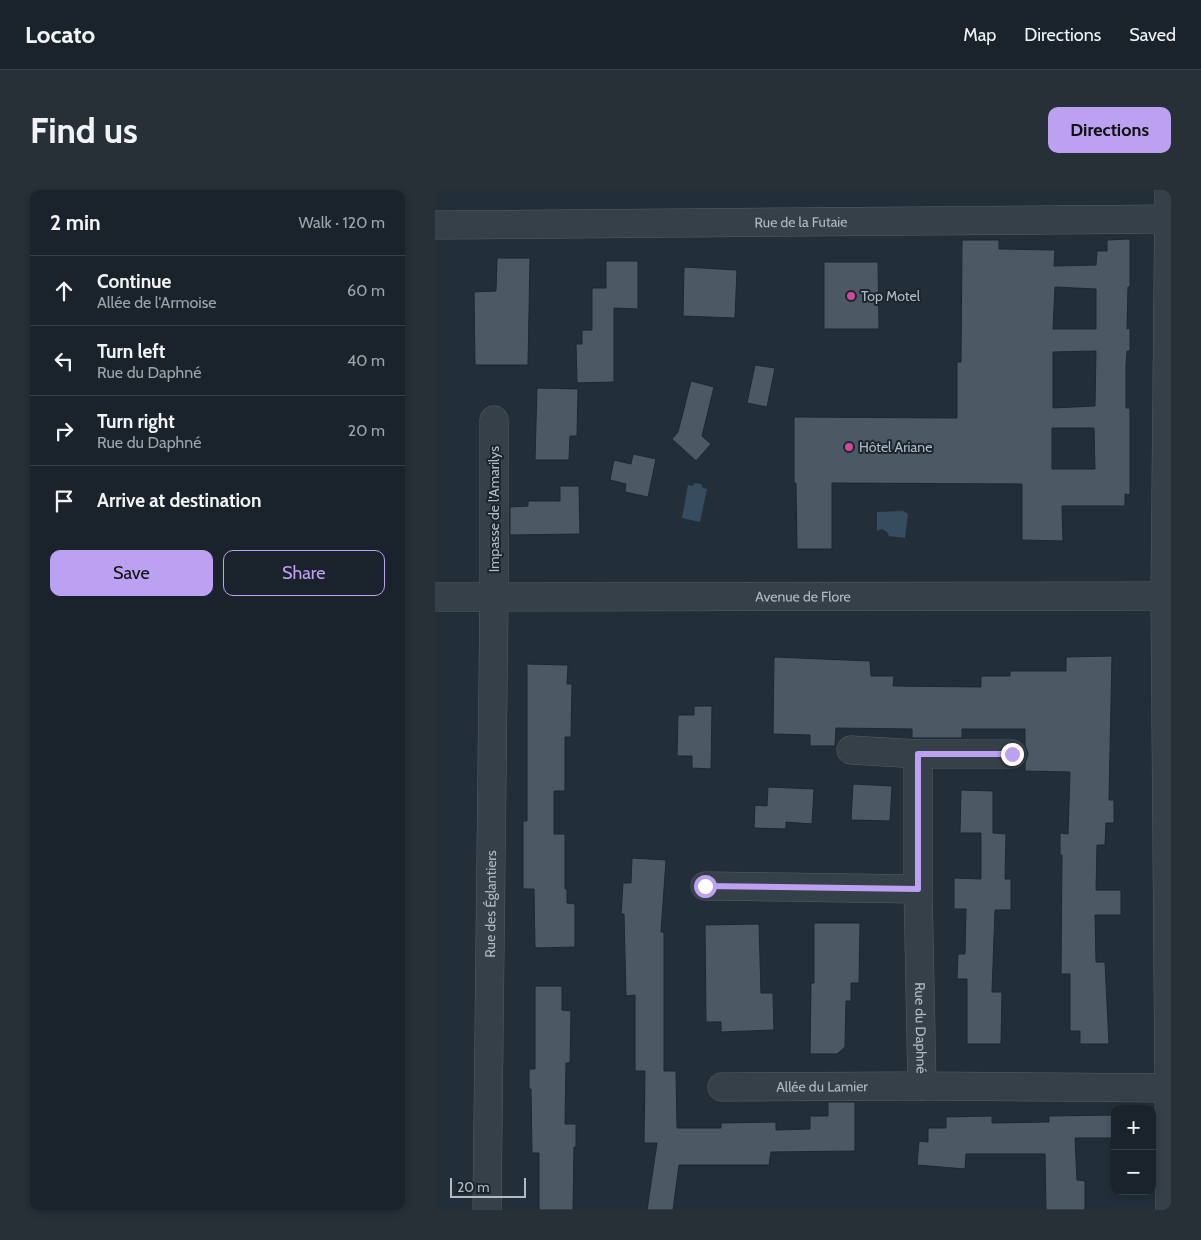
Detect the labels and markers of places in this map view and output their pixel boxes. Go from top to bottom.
place label: Top Motel [861,287,921,305]
marker: Top Motel [845,290,857,302]
place label: Hôtel Ariane [859,438,932,456]
marker: Hôtel Ariane [843,441,855,453]

